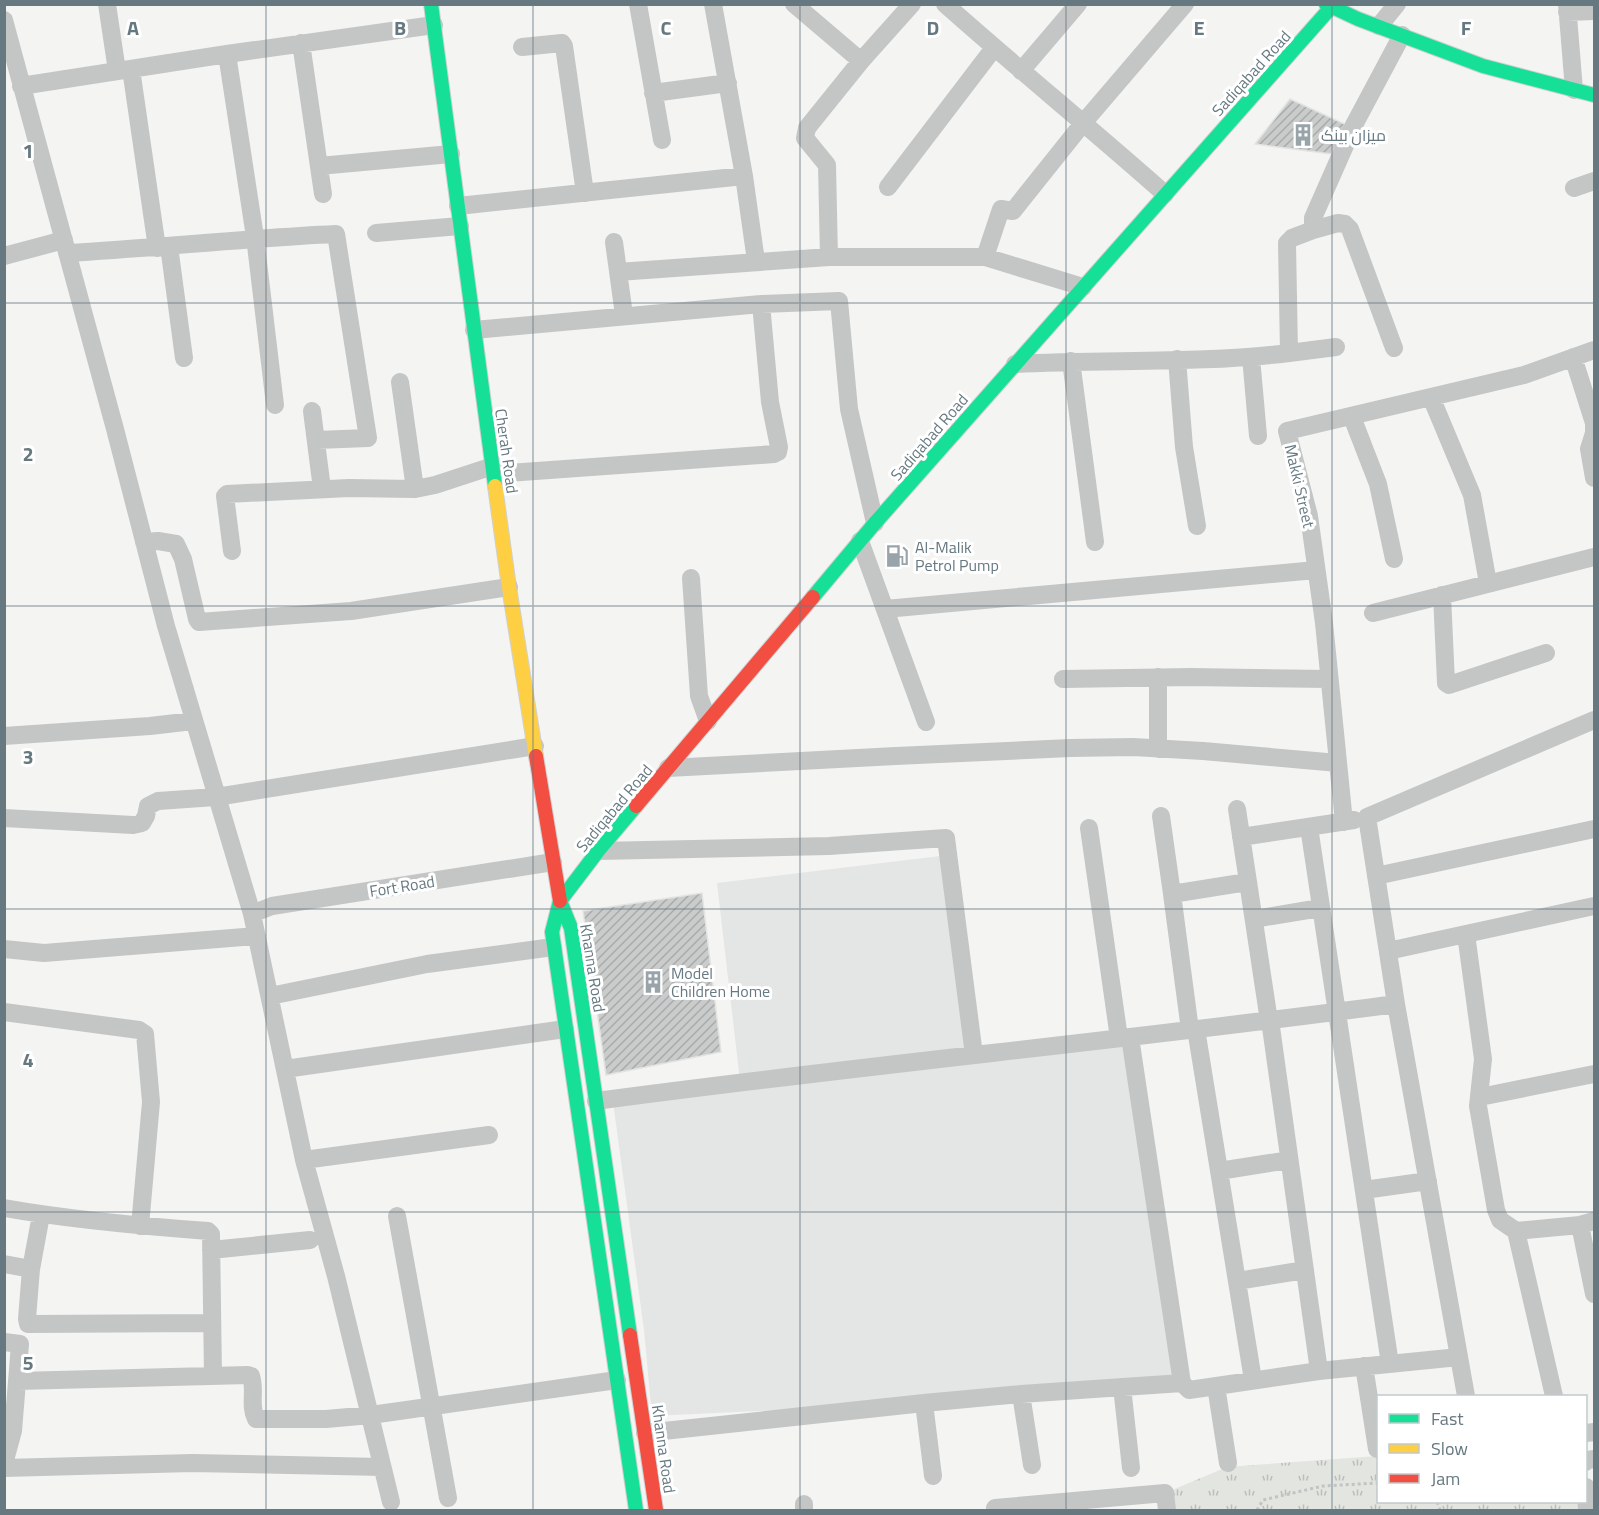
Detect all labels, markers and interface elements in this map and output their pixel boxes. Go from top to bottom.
text: A [127,12,139,43]
text: B [394,12,406,43]
text: C [661,12,672,43]
text: D [927,12,939,43]
text: E [1193,12,1205,43]
text: F [1461,12,1472,43]
street label: Sadiqabad Road [1206,25,1296,121]
building icon: میزان بینک [1290,122,1316,148]
place label: میزان بینک [1321,123,1386,147]
text: 1 [22,135,34,166]
street label: Sadiqabad Road [884,388,974,486]
street label: Cherah Road [489,407,525,495]
text: 2 [22,438,34,469]
street label: Makki Street [1279,442,1321,531]
place label: Al-Malik Petrol Pump [915,535,999,577]
fuel station icon: Al-Malik Petrol Pump [884,543,910,569]
text: 3 [22,741,34,772]
street label: Sadiqabad Road [570,759,658,857]
street label: Fort Road [368,869,436,903]
street label: Khanna Road [574,922,612,1014]
place label: Model Children Home [671,961,770,1003]
building icon: Model Children Home [640,969,666,995]
text: 4 [22,1044,34,1075]
text: 5 [22,1347,34,1378]
legend [1377,1395,1587,1503]
street label: Khanna Road [646,1403,682,1495]
text: Fast [1431,1405,1464,1432]
text: Slow [1431,1435,1468,1462]
text: Jam [1431,1465,1460,1492]

